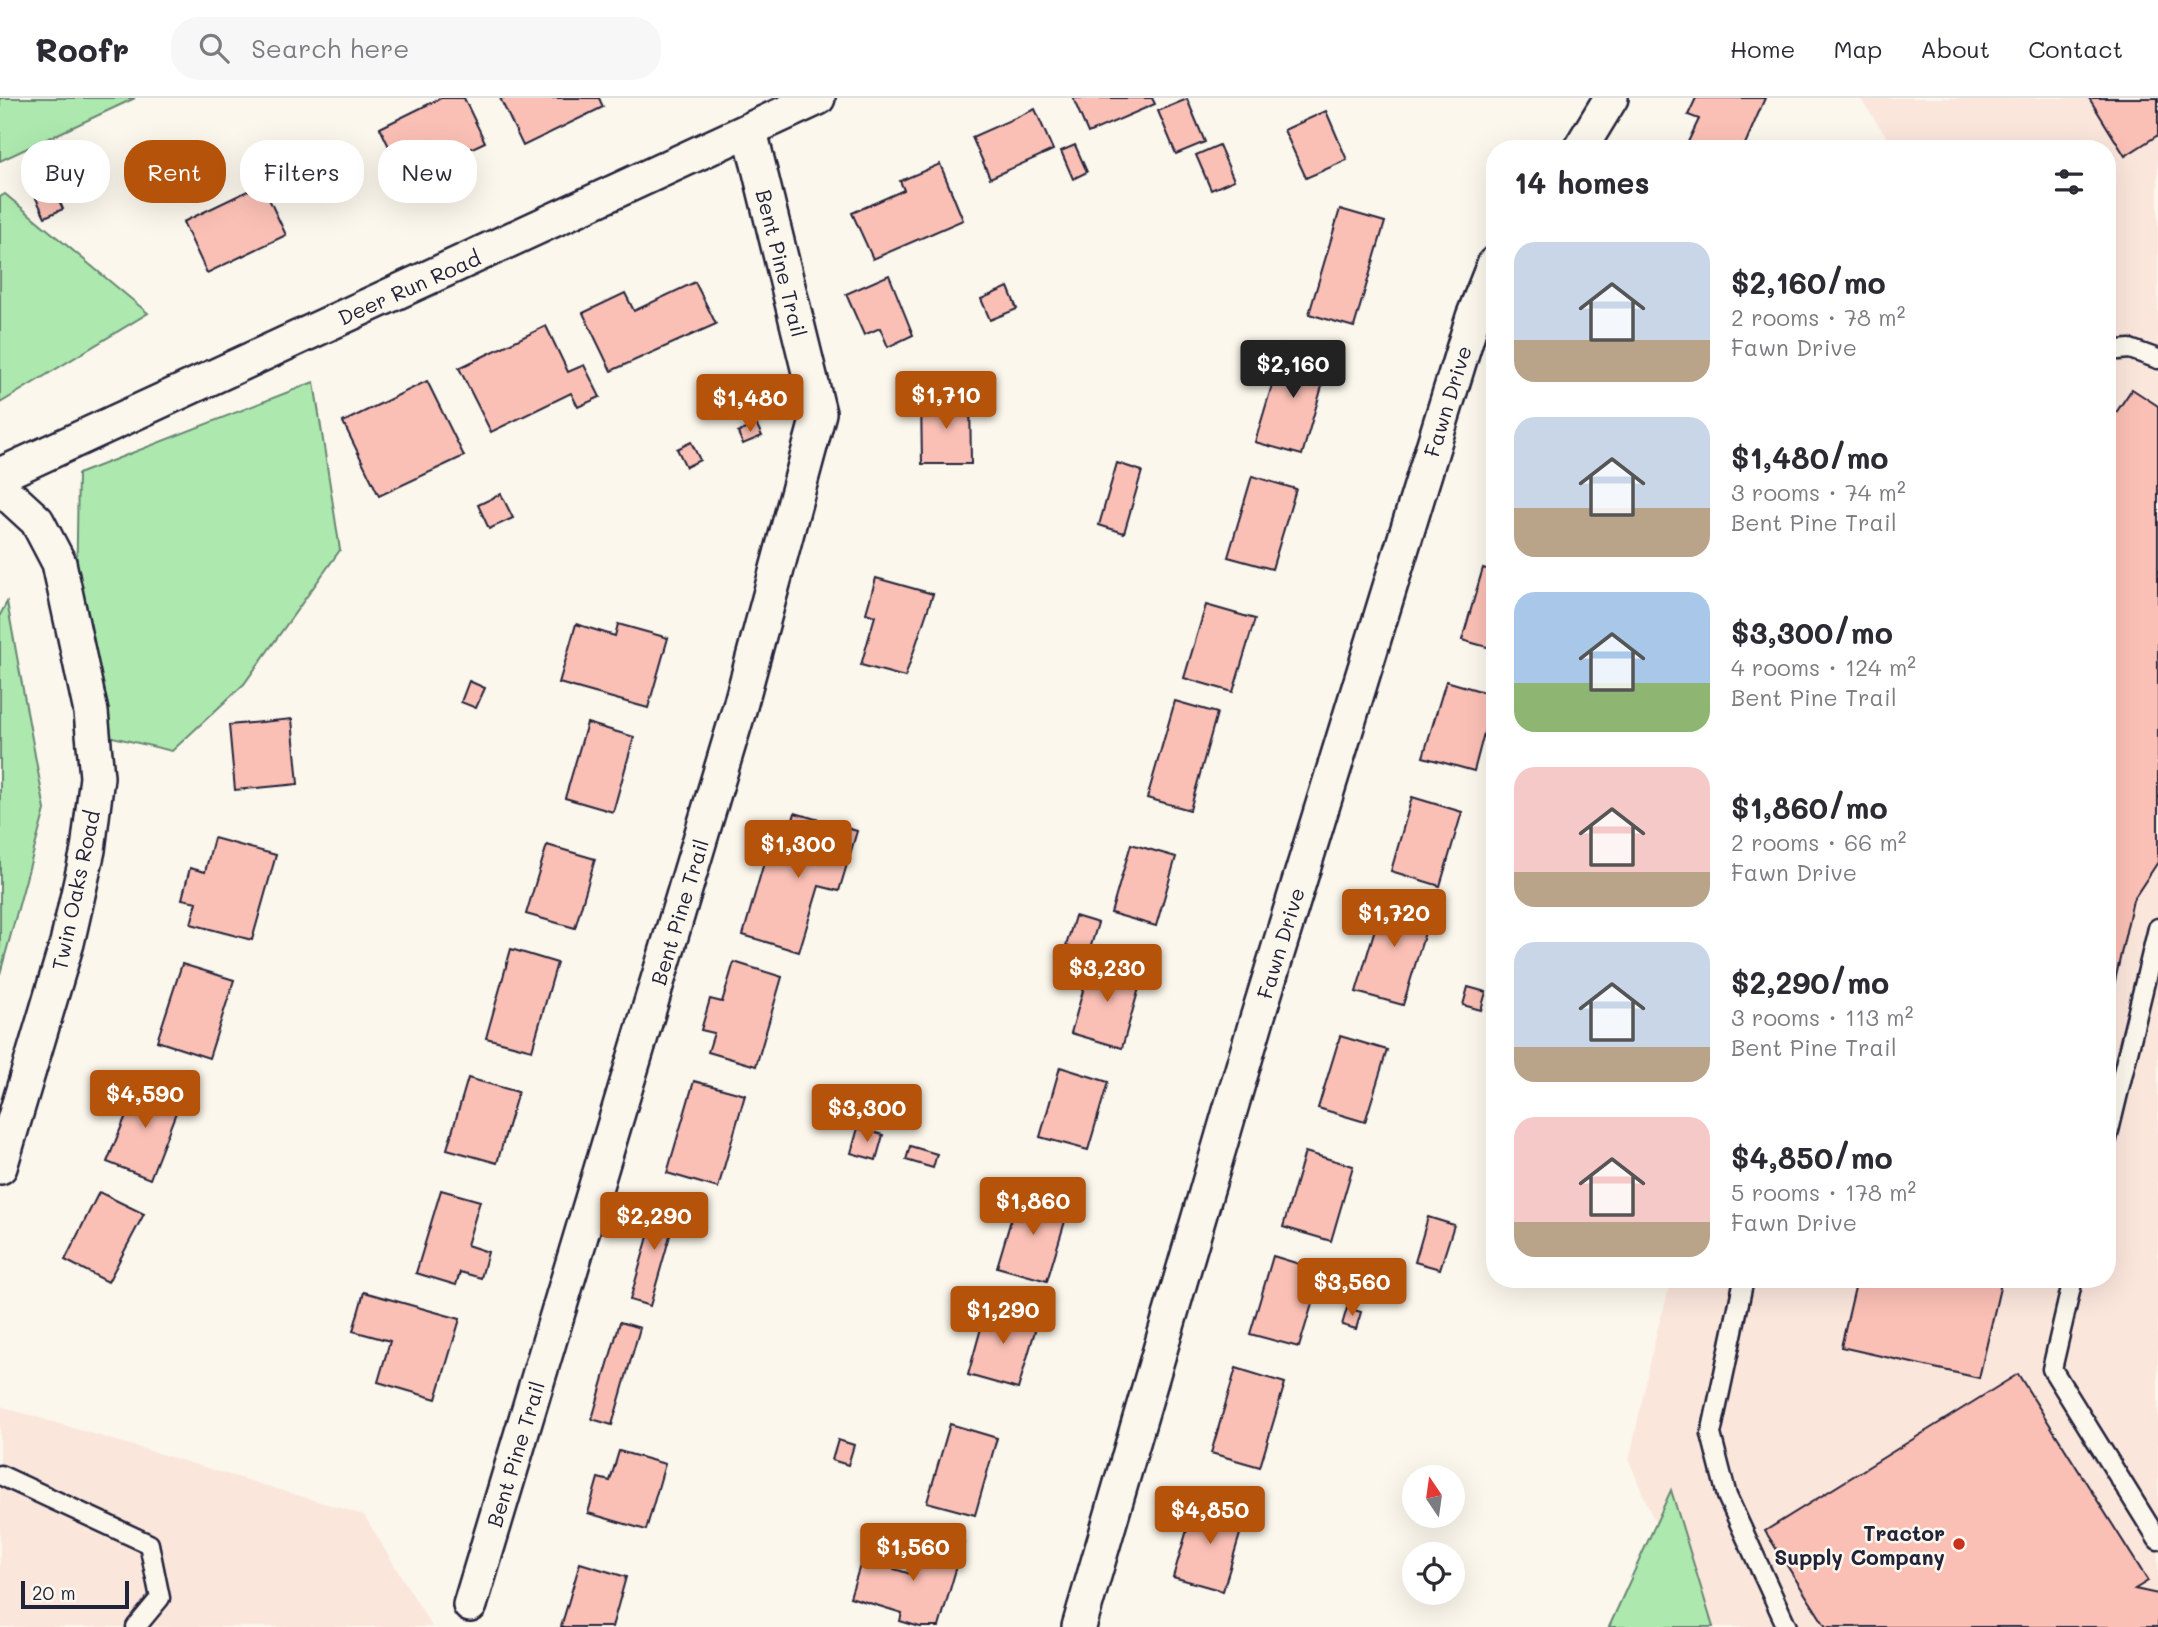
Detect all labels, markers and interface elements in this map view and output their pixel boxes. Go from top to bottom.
search box [171,17,661,80]
text: Roofr [35,27,129,70]
icon: search [195,29,233,67]
text: Search here [251,31,409,65]
text: Home [1730,33,1795,64]
text: Map [1833,33,1882,64]
text: About [1920,33,1990,64]
text: Contact [2028,33,2123,64]
chip: Buy [21,140,110,203]
chip: Rent [124,140,226,203]
chip: Filters [240,140,364,203]
chip: New [378,140,477,203]
text: 14 homes [1514,162,1650,202]
icon: filters [2050,163,2088,201]
street label: Bent Pine Trail [751,186,813,340]
street label: Deer Run Road [333,243,485,331]
text: $2,160/mo [1731,262,1886,302]
icon: home [1570,270,1654,354]
text: 2 rooms · 78 m² [1731,302,1905,332]
text: Fawn Drive [1731,332,1857,362]
pin: $2,160 [1236,341,1350,400]
street label: Fawn Drive [1417,342,1477,460]
text: $2,160 [1256,348,1330,378]
pin: $1,710 [889,372,1003,431]
pin: $1,480 [693,374,807,434]
text: $1,710 [911,379,981,409]
text: $1,480 [712,382,788,412]
text: $1,480/mo [1731,437,1889,477]
icon: home [1570,445,1654,529]
text: 3 rooms · 74 m² [1731,477,1906,507]
text: Bent Pine Trail [1731,507,1897,537]
text: $3,300/mo [1731,612,1893,652]
icon: home [1570,620,1654,704]
text: 4 rooms · 124 m² [1731,652,1916,682]
text: Bent Pine Trail [1731,682,1897,712]
text: $1,860/mo [1731,787,1888,827]
icon: home [1570,795,1654,879]
street label: Twin Oaks Road [45,808,105,972]
pin: $1,300 [741,820,855,880]
text: 2 rooms · 66 m² [1731,827,1906,857]
text: $1,300 [761,828,835,858]
street label: Bent Pine Trail [644,836,714,988]
text: Fawn Drive [1731,857,1857,887]
street label: Fawn Drive [1250,884,1310,1002]
pin: $1,720 [1337,890,1451,949]
text: $1,720 [1358,897,1430,927]
pin: $3,230 [1050,944,1164,1004]
text: $3,230 [1069,952,1145,982]
text: $2,290/mo [1731,962,1889,1002]
icon: home [1570,970,1654,1054]
text: 3 rooms · 113 m² [1731,1002,1913,1032]
text: Bent Pine Trail [1731,1032,1897,1062]
pin: $4,590 [88,1070,202,1130]
text: $4,590 [106,1078,184,1108]
pin: $3,300 [810,1084,924,1144]
text: $3,300 [828,1092,906,1122]
text: $4,850/mo [1731,1137,1893,1177]
icon: home [1570,1145,1654,1229]
text: 5 rooms · 178 m² [1731,1177,1916,1207]
pin: $1,860 [976,1178,1090,1237]
text: $1,860 [996,1185,1070,1215]
pin: $2,290 [597,1192,711,1252]
text: $2,290 [616,1200,692,1230]
text: Fawn Drive [1731,1207,1857,1237]
pin: $3,560 [1295,1258,1409,1318]
text: $3,560 [1313,1266,1391,1296]
pin: $1,290 [946,1286,1060,1346]
text: $1,290 [967,1294,1039,1324]
street label: Bent Pine Trail [480,1378,550,1530]
north arrow [1402,1465,1465,1528]
map controls [1402,1465,1465,1605]
pin: $4,850 [1153,1486,1267,1546]
text: $4,850 [1171,1494,1249,1524]
place label: Tractor Supply Company [1774,1519,1945,1571]
pin: $1,560 [856,1524,970,1583]
text: $1,560 [876,1531,950,1561]
marker: Tractor Supply Company [1951,1536,1967,1552]
button: locate [1402,1542,1465,1605]
scale bar [21,1578,130,1610]
text: 20 m [32,1580,76,1605]

